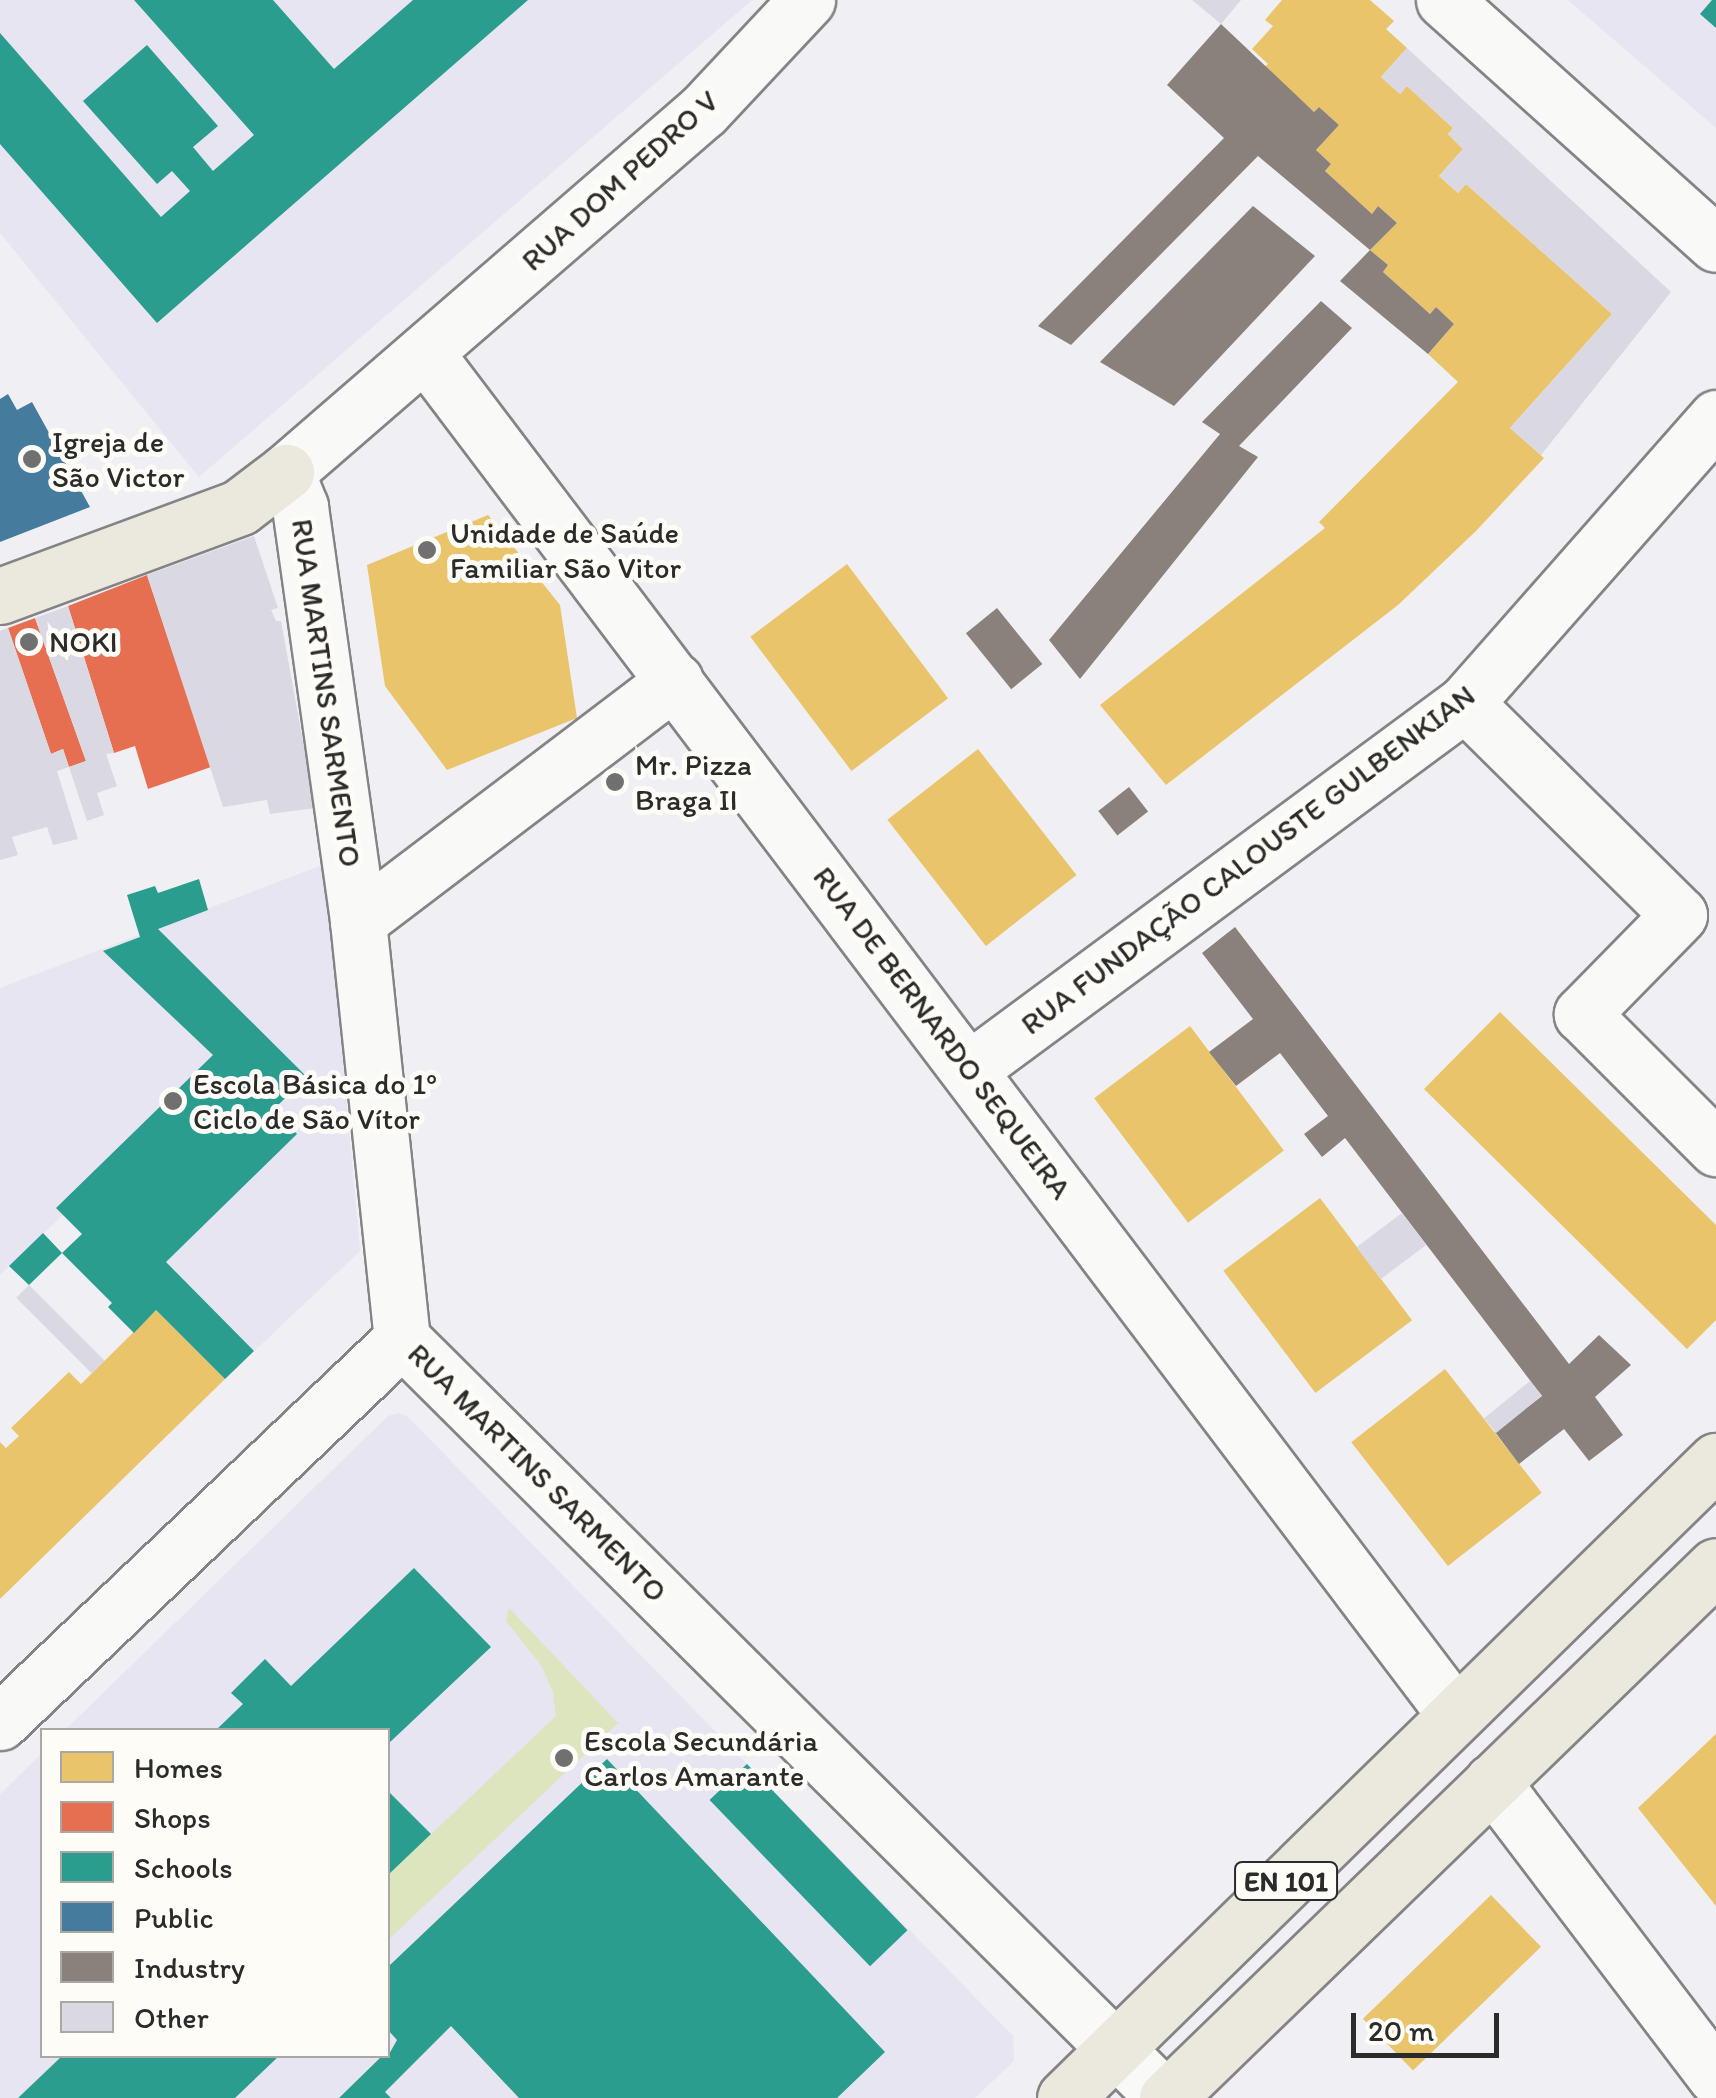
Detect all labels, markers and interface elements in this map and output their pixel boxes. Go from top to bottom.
street label: RUA DOM PEDRO V [514,83,726,279]
place label: Igreja de São Victor [52,424,184,494]
marker: Igreja de São Victor [21,448,43,470]
place label: Unidade de Saúde Familiar São Vitor [450,515,681,586]
street label: RUA MARTINS SARMENTO [284,518,368,868]
marker: Unidade de Saúde Familiar São Vitor [414,537,440,563]
place label: NOKI [49,624,118,660]
marker: NOKI [18,631,40,653]
street label: RUA FUNDAÇÃO CALOUSTE GULBENKIAN [1014,677,1482,1043]
place label: Mr. Pizza Braga II [635,747,752,818]
marker: Mr. Pizza Braga II [604,771,626,793]
street label: RUA DE BERNARDO SEQUEIRA [805,860,1079,1206]
place label: Escola Básica do 1º Ciclo de São Vítor [193,1066,436,1136]
marker: Escola Básica do 1º Ciclo de São Vítor [162,1090,184,1112]
street label: RUA MARTINS SARMENTO [401,1337,673,1609]
place label: Escola Secundária Carlos Amarante [584,1723,818,1794]
legend [40,1728,390,2058]
marker: Escola Secundária Carlos Amarante [553,1747,575,1769]
text: Homes [134,1749,223,1786]
text: Shops [134,1799,211,1836]
text: Schools [134,1849,233,1886]
road number: EN 101 [1234,1858,1338,1904]
text: Public [134,1899,214,1936]
text: Industry [134,1949,245,1986]
scale bar [1356,1993,1504,2055]
text: Other [134,1999,209,2036]
text: 20 m [1368,2012,1434,2049]

